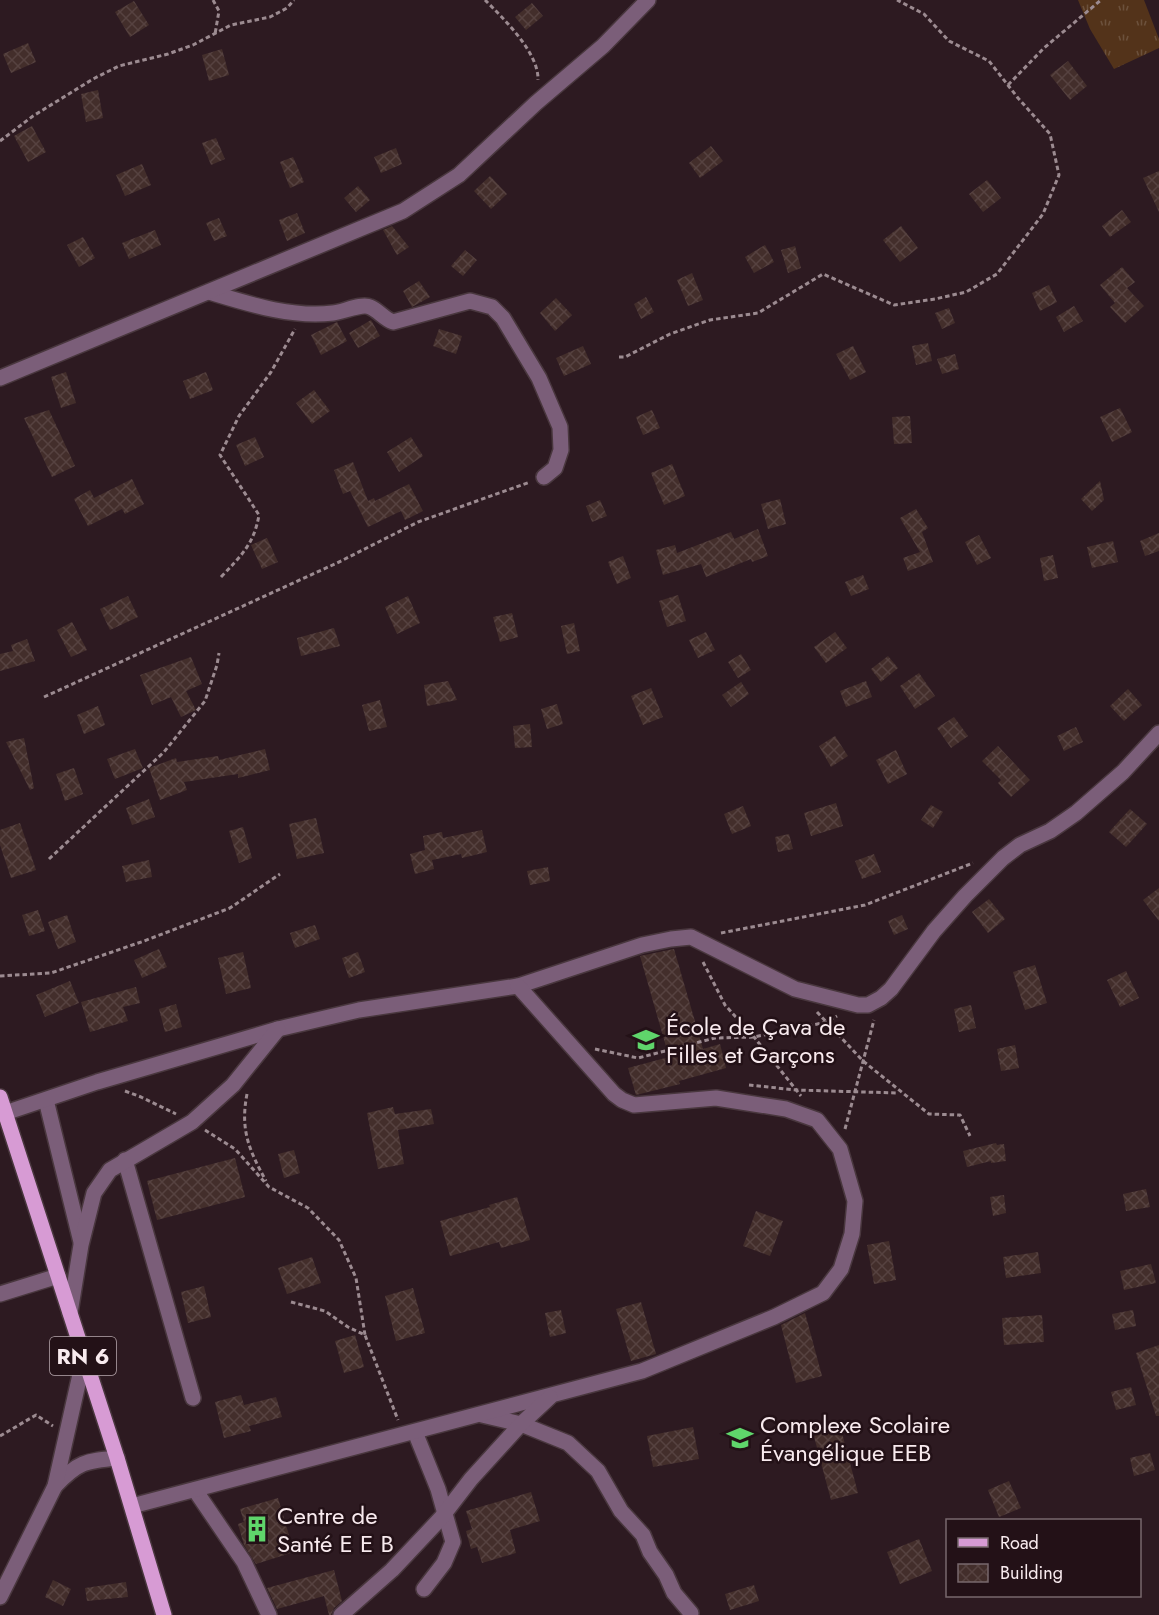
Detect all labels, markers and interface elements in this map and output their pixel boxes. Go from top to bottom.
place label: École de Çava de Filles et Garçons [666,1009,845,1072]
school or university icon: École de Çava de Filles et Garçons [631,1025,661,1055]
road number: RN 6 [50,1337,116,1375]
place label: Complexe Scolaire Évangélique EEB [760,1407,950,1470]
school or university icon: Complexe Scolaire Évangélique EEB [725,1423,755,1453]
place label: Centre de Santé E E B [277,1498,394,1561]
building icon: Centre de Santé E E B [242,1514,272,1544]
legend [946,1519,1141,1597]
text: Road [1000,1530,1039,1556]
text: Building [1000,1560,1063,1586]

